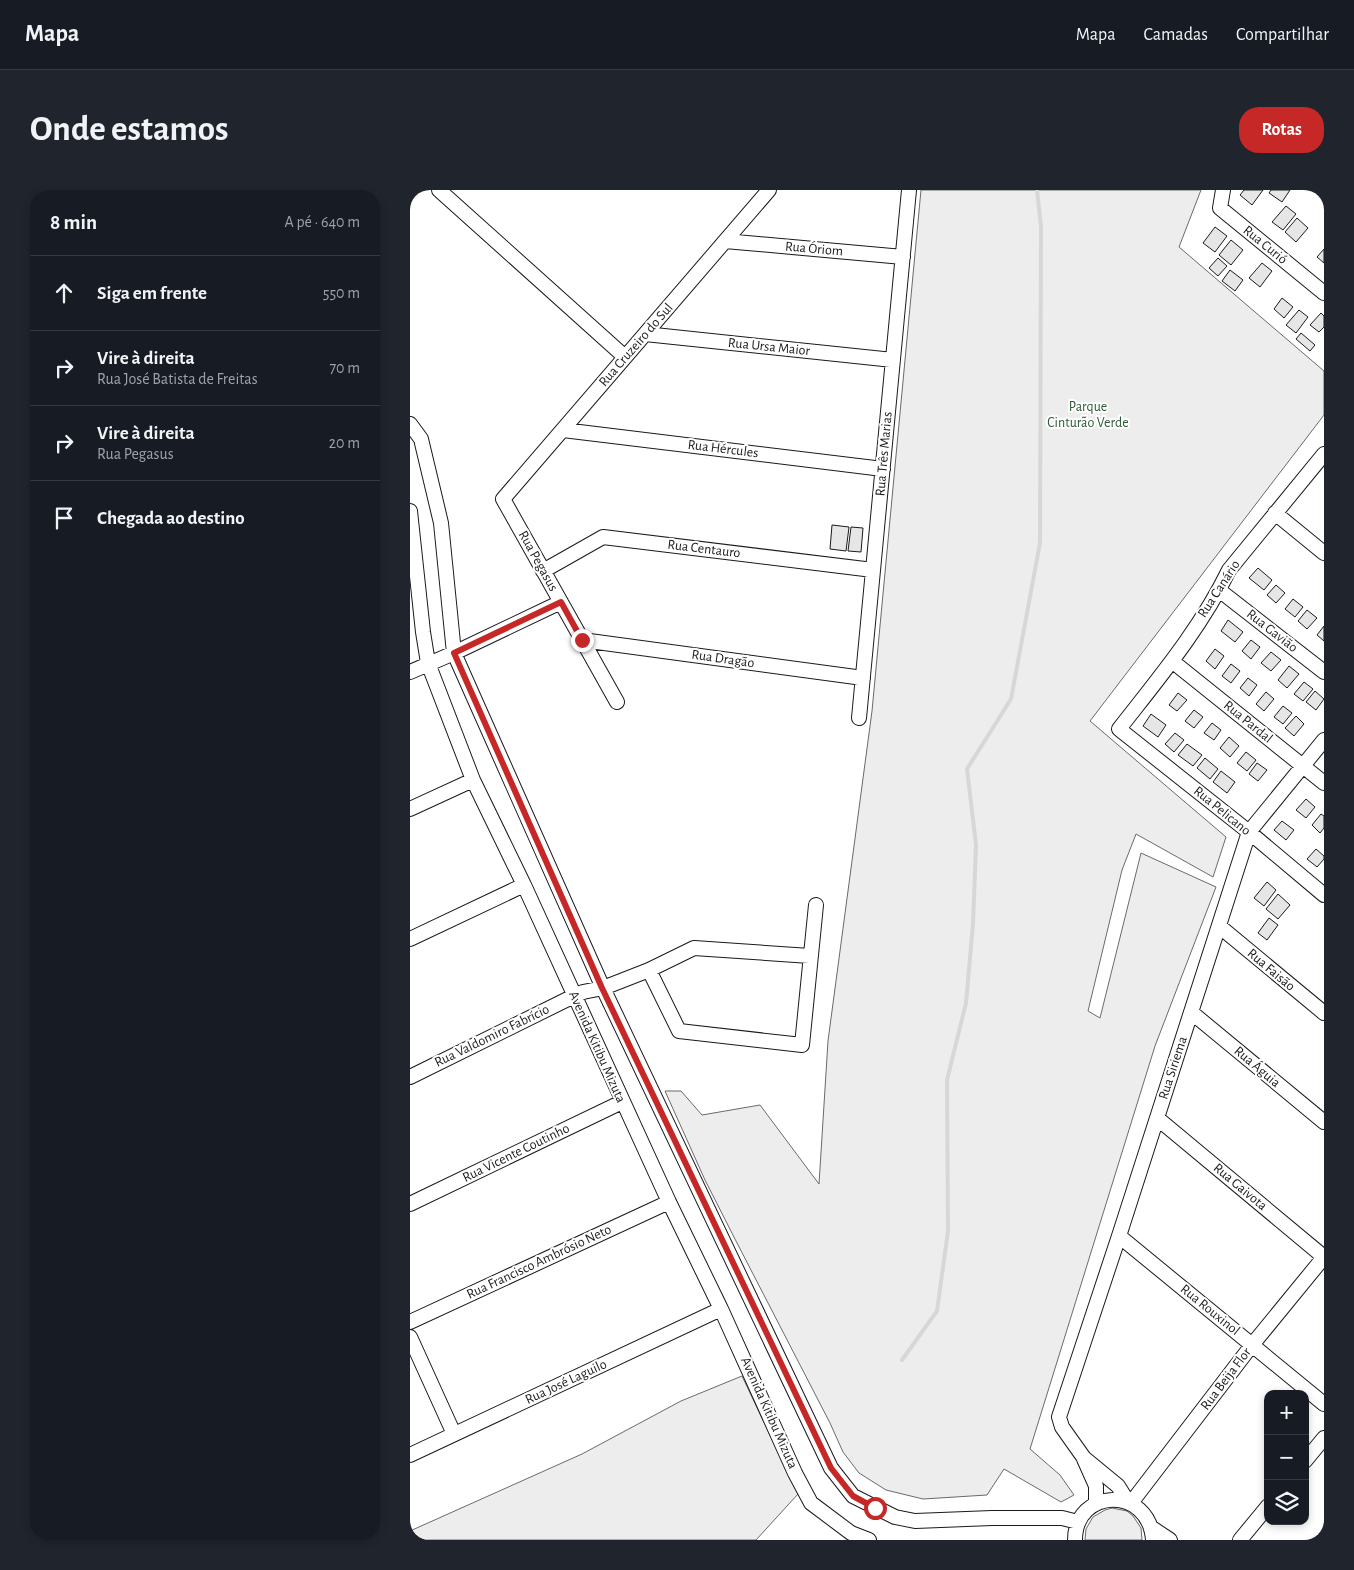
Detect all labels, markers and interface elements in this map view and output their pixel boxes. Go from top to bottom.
text: Mapa [25,22,79,46]
text: Mapa [1076,26,1115,44]
text: Camadas [1143,26,1208,44]
text: Compartilhar [1236,26,1329,44]
button: Rotas [1239,107,1324,153]
text: Onde estamos [30,112,229,147]
text: 8 min [50,212,97,233]
text: A pé · 640 m [285,214,360,230]
street label: Rua Curió [1240,223,1290,267]
street label: Rua Óriom [784,237,844,259]
icon: ahead [50,279,78,307]
text: Siga em frente [97,284,207,303]
text: 550 m [323,285,360,301]
street label: Rua Cruzeiro do Sul [596,301,676,389]
street label: Rua Ursa Maior [727,336,811,358]
text: Vire à direita [97,349,195,368]
icon: right [50,354,78,382]
text: 70 m [329,360,360,376]
text: Rua José Batista de Freitas [97,371,258,387]
park label: Parque Cinturão Verde [1047,400,1129,430]
street label: Rua Três Marias [873,411,895,497]
text: Vire à direita [97,424,195,443]
icon: right [50,429,78,457]
text: 20 m [329,435,360,451]
street label: Rua Hércules [687,438,759,460]
text: Rua Pegasus [97,446,174,462]
icon: arrive [50,504,78,532]
text: Chegada ao destino [97,509,245,528]
street label: Rua Pegasus [516,528,560,594]
street label: Rua Centauro [667,538,741,560]
street label: Rua Canário [1195,558,1243,620]
street label: Rua Gavião [1244,607,1300,655]
route end [571,629,594,652]
street label: Rua Dragão [691,648,755,670]
street label: Rua Pardal [1221,698,1275,746]
street label: Rua Pelicano [1191,784,1253,838]
street label: Rua Faisão [1244,946,1298,994]
street label: Avenida Kitibu Mizuta [566,989,628,1105]
street label: Rua Valdomiro Fabrício [433,1002,552,1070]
street label: Rua Siriema [1156,1034,1190,1101]
street label: Rua Águia [1231,1042,1285,1090]
street label: Rua Vicente Coutinho [460,1121,572,1185]
street label: Rua Gaivota [1211,1161,1270,1214]
street label: Rua Francisco Ambrósio Neto [465,1222,614,1302]
street label: Rua Rouxinol [1178,1282,1242,1338]
street label: Rua Beija Flor [1198,1345,1254,1413]
street label: Avenida Kitibu Mizuta [738,1355,800,1471]
street label: Rua José Laguilo [523,1357,609,1407]
map controls [1264,1390,1309,1525]
button: + [1264,1390,1309,1435]
button: − [1264,1435,1309,1480]
button: layers [1264,1480,1309,1525]
route start [864,1497,887,1520]

